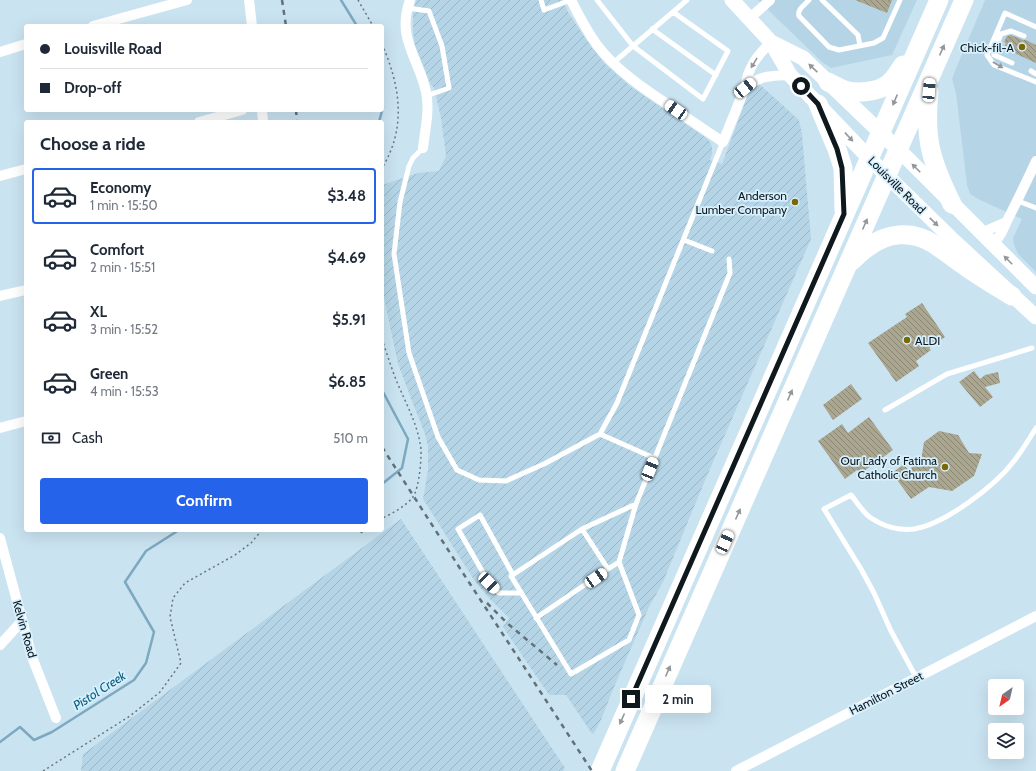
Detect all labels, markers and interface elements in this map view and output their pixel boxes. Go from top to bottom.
text: Louisville Road [64,40,162,58]
place label: Chick-fil-A [960,40,1015,55]
marker: Chick-fil-A [1017,42,1027,52]
one-way arrow [939,44,945,56]
one-way arrow [750,57,757,69]
one-way arrow [992,62,1004,69]
one-way arrow [808,63,818,73]
car [732,76,758,100]
route start [792,77,810,95]
car [922,78,936,102]
text: Drop-off [64,79,122,97]
one-way arrow [892,94,898,106]
car [663,98,689,122]
one-way arrow [844,132,853,141]
text: Choose a ride [40,133,145,155]
street label: Louisville Road [865,153,929,217]
one-way arrow [911,163,921,173]
icon: car [42,178,78,214]
text: Economy [90,179,151,197]
text: $3.48 [328,187,366,205]
place label: Anderson Lumber Company [696,188,787,217]
text: 1 min · 15:50 [90,197,158,213]
marker: Anderson Lumber Company [790,197,800,207]
one-way arrow [929,218,939,227]
one-way arrow [862,219,868,230]
icon: car [42,240,78,276]
text: Comfort [90,241,144,259]
text: $4.69 [328,249,366,267]
one-way arrow [1003,255,1013,265]
text: 2 min · 15:51 [90,259,155,275]
icon: car [42,302,78,338]
text: XL [90,303,107,321]
text: $5.91 [332,311,366,329]
text: 3 min · 15:52 [90,321,158,337]
place label: ALDI [915,333,940,348]
marker: ALDI [902,335,912,345]
icon: car [42,364,78,400]
text: Green [90,365,128,383]
text: $6.85 [328,373,366,391]
text: 4 min · 15:53 [90,383,159,399]
one-way arrow [787,389,793,400]
icon: cash [40,427,62,449]
text: Cash [72,429,103,447]
text: 510 m [333,430,368,446]
place label: Our Lady of Fatima Catholic Church [841,453,937,482]
car [640,456,660,482]
marker: Our Lady of Fatima Catholic Church [940,462,950,472]
button: Confirm [40,478,368,524]
one-way arrow [735,507,741,519]
car [715,529,735,555]
car [583,566,609,590]
car [476,570,502,596]
street label: Kelvin Road [10,598,40,660]
one-way arrow [665,665,671,677]
water label: Pistol Creek [70,667,129,713]
street label: Hamilton Street [847,668,925,718]
north arrow [988,679,1024,715]
map controls [988,679,1024,759]
callout: 2 min [645,685,711,713]
route end [622,690,640,708]
text: 2 min [662,691,694,707]
one-way arrow [619,714,625,726]
button: layers [988,723,1024,759]

